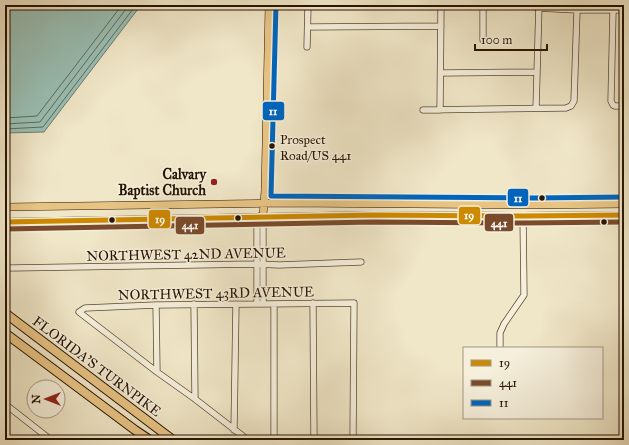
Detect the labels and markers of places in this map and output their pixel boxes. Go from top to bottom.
place label: Prospect Road/US 441 [280,132,351,164]
marker: Prospect Road/US 441 [267,141,277,151]
place label: Calvary Baptist Church [118,166,207,200]
marker: Calvary Baptist Church [209,177,219,187]
unlabelled marker [537,193,547,203]
unlabelled marker [233,213,243,223]
unlabelled marker [107,215,117,225]
unlabelled marker [599,217,609,227]

